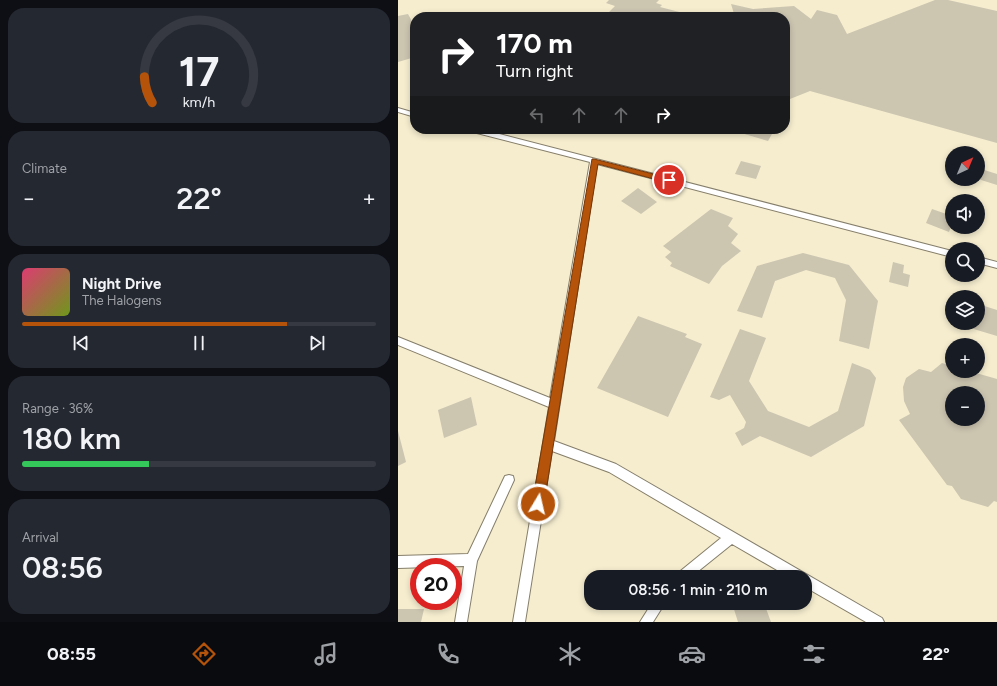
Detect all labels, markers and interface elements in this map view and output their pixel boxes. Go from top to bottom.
text: 170 m [496,26,573,60]
icon: right [430,28,482,80]
text: 17 [179,46,219,96]
text: Turn right [496,60,573,82]
text: km/h [183,93,215,111]
icon: left [526,104,548,126]
icon: ahead [568,104,590,126]
icon: ahead [610,104,632,126]
icon: right [652,104,674,126]
north arrow [945,146,985,186]
map controls [945,146,985,426]
text: Climate [22,161,67,176]
pin [652,163,686,197]
icon: arrive [658,169,680,191]
text: 22° [176,180,222,217]
text: − [22,185,36,212]
text: + [362,185,376,212]
button: sound [945,194,985,234]
button: search [945,242,985,282]
text: Night Drive [82,275,161,293]
button: layers [945,290,985,330]
text: The Halogens [82,293,162,308]
icon: previous [70,332,92,354]
icon: pause [188,332,210,354]
icon: next [306,332,328,354]
button: + [945,338,985,378]
button: − [945,386,985,426]
text: Range · 36% [22,401,93,416]
text: 180 km [22,420,121,457]
position arrow [517,483,559,525]
text: Arrival [22,530,59,545]
text: 08:56 [22,549,103,586]
speed limit sign: 20 [410,558,462,610]
text: 08:56 · 1 min · 210 m [629,581,767,599]
icon: directions [190,640,218,668]
icon: music [312,640,340,668]
icon: phone [434,640,462,668]
icon: climate [556,640,584,668]
icon: car [678,640,706,668]
icon: filters [800,640,828,668]
text: 08:55 [47,643,96,665]
text: 22° [922,643,950,665]

